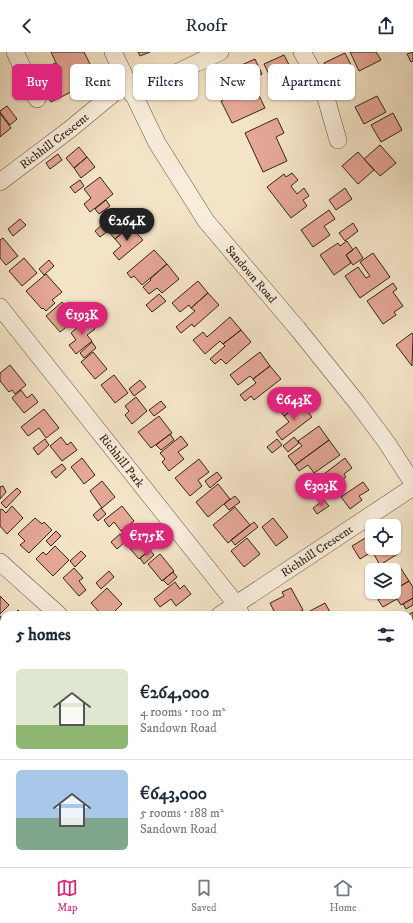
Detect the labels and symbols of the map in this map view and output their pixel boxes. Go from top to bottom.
street label: Richhill Crescent [17,109,92,172]
pin: €264K [99,208,155,242]
street label: Sandown Road [223,242,280,306]
pin: €193K [54,302,110,336]
pin: €643K [266,387,322,421]
street label: Richhill Park [96,431,148,490]
pin: €303K [293,473,349,507]
street label: Richhill Crescent [278,522,356,580]
pin: €175K [119,523,175,557]

